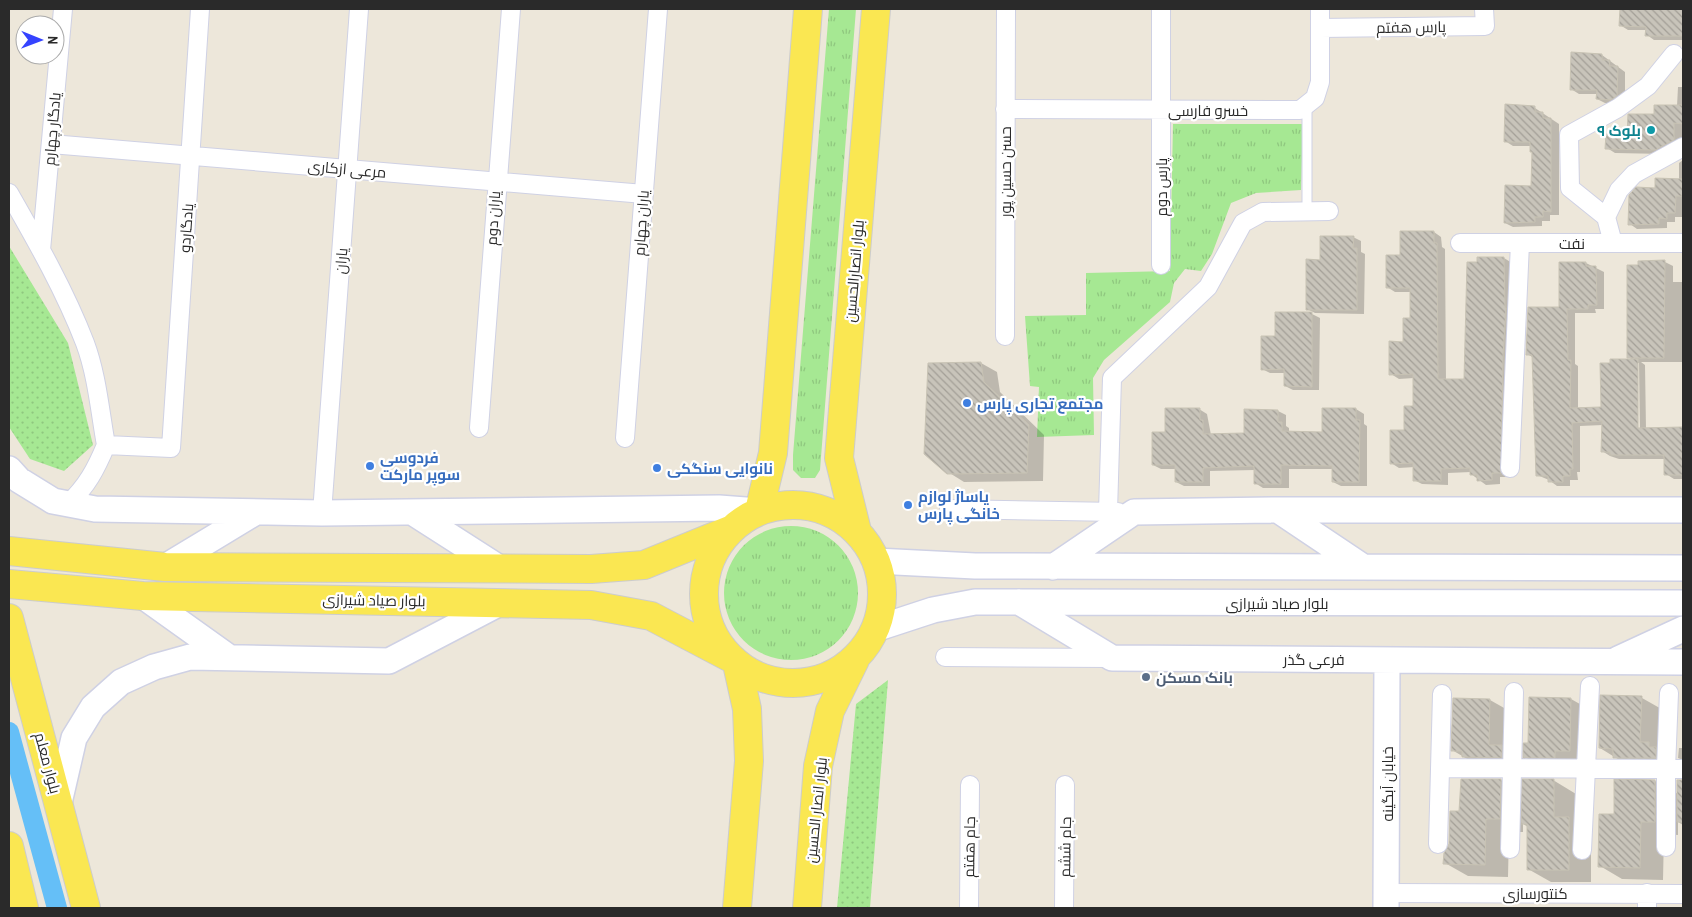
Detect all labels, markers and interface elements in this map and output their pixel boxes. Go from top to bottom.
north arrow [15,15,65,65]
street label: پارس هفتم [1376,16,1446,38]
text: N [44,36,62,45]
street label: یادگار چهارم [38,91,66,167]
street label: خسرو فارسی [1168,100,1248,121]
place label: بلوک ۹ [1597,120,1641,141]
marker: بلوک ۹ [1645,124,1657,136]
street label: حسن حسین پور [995,126,1016,219]
street label: مرعی ازکاری [307,155,387,183]
street label: پارس دوم [1151,158,1172,216]
street label: یاران چهارم [628,189,654,257]
street label: یاران دوم [481,190,505,246]
street label: یادگار‌دو [174,203,198,253]
street label: بلوار انصارالحسین [839,219,869,323]
street label: نفت [1559,233,1585,254]
street label: یاران [330,247,352,275]
place label: مجتمع تجاری پارس [977,393,1103,415]
marker: مجتمع تجاری پارس [961,397,973,409]
place label: فردوسی سوپر مارکت [380,447,460,486]
place label: نانوایی سنگکی [667,458,773,479]
marker: فردوسی سوپر مارکت [364,460,376,472]
marker: نانوایی سنگکی [651,462,663,474]
place label: پاساژ لوازم خانگی پارس [918,486,1000,525]
marker: پاساژ لوازم خانگی پارس [902,499,914,511]
street label: بلوار صیاد شیرازی [322,589,426,611]
street label: بلوار صیاد شیرازی [1225,593,1329,614]
street label: فرعی گذر [1282,649,1345,670]
place label: بانک مسکن [1156,667,1233,688]
marker: بانک مسکن [1140,671,1152,683]
street label: بلوار معلم [30,730,66,796]
street label: خیابان آبگینه [1377,746,1398,822]
street label: بلوار انصار الحسین [800,756,832,864]
street label: جام هفتم [958,816,980,878]
street label: جام ششم [1054,816,1076,878]
street label: کنتورسازی [1502,883,1568,904]

